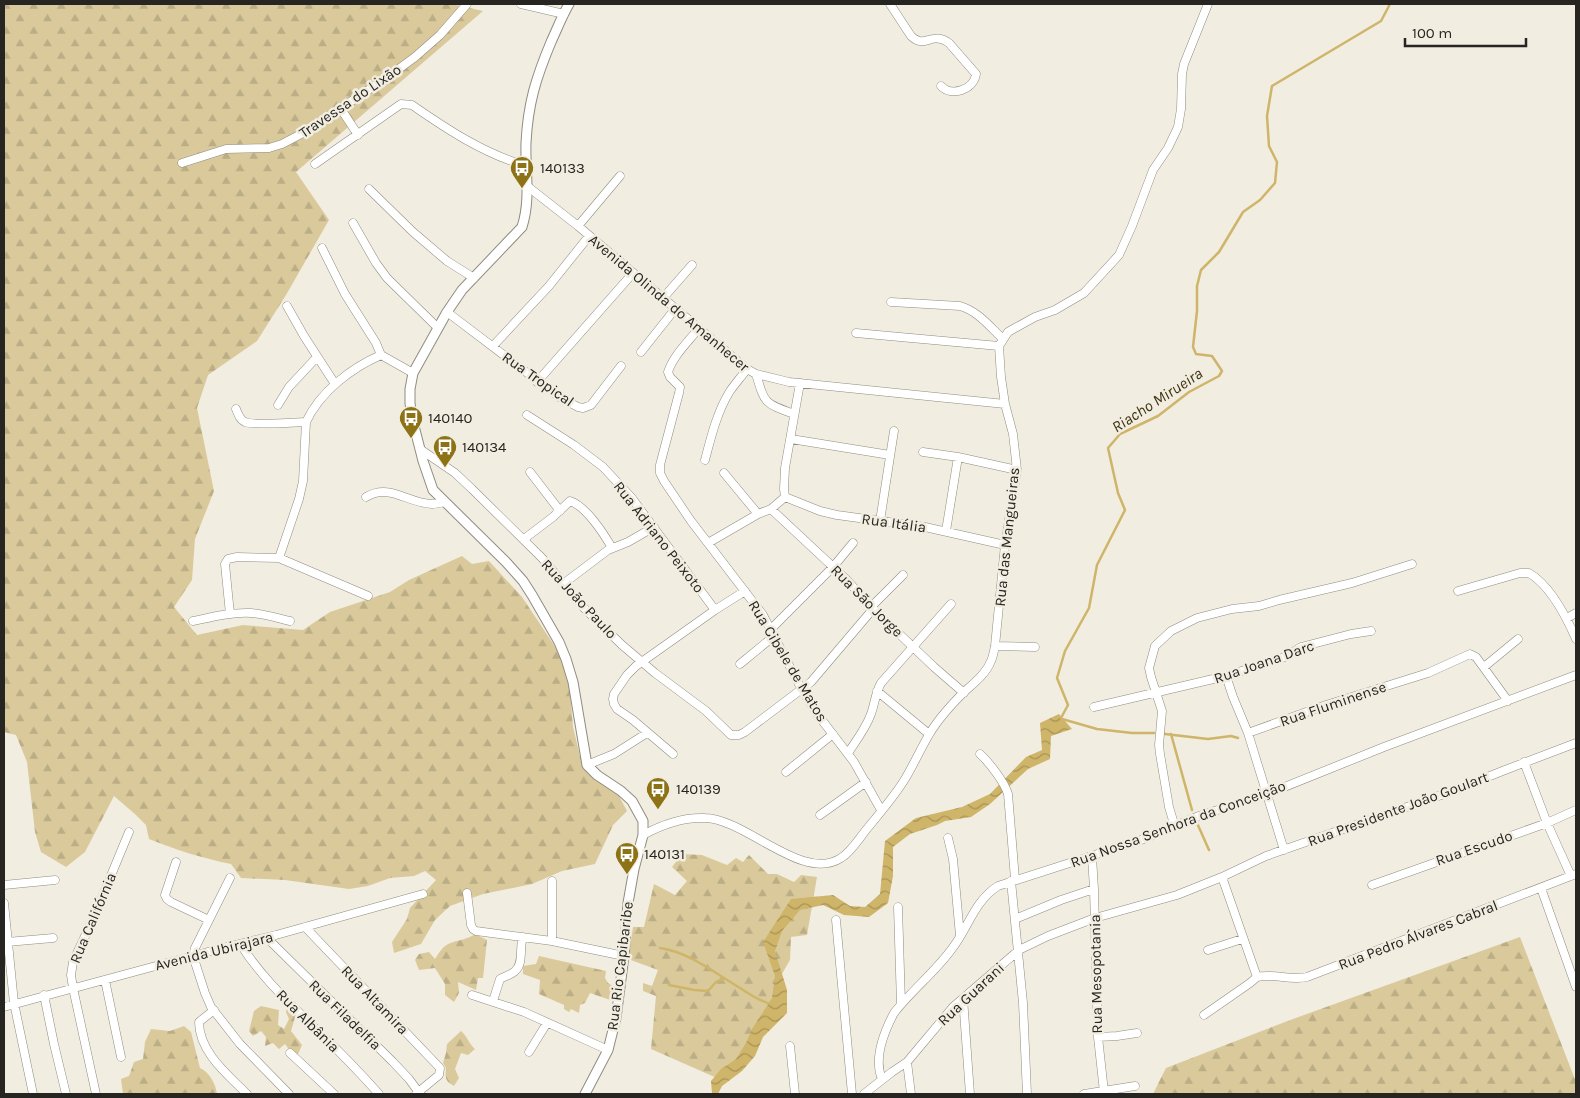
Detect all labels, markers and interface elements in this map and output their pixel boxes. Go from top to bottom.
scale bar [1405,15,1526,47]
text: 100 m [1412,24,1452,42]
street label: Travessa do Lixão [296,60,404,142]
bus stop icon: 140133 [509,155,535,189]
place label: 140133 [540,159,585,177]
street label: Avenida Olinda do Amanhecer [585,231,753,376]
street label: Rua Tropical [499,348,577,410]
water label: Riacho Mirueira [1108,364,1206,436]
bus stop icon: 140140 [398,405,424,439]
place label: 140140 [428,409,473,427]
bus stop icon: 140134 [432,434,458,468]
place label: 140134 [462,438,507,456]
street label: Rua das Mangueiras [991,466,1023,608]
street label: Rua Adriano Peixoto [610,478,708,596]
street label: Rua Itália [861,510,927,536]
street label: Rua João Paulo [537,555,621,643]
street label: Rua São Jorge [827,561,907,641]
street label: Rua Cibele de Matos [745,597,831,725]
street label: Rua Joana Darc [1212,636,1316,688]
street label: Rua Fluminense [1278,677,1388,731]
street label: Rua Presidente João Goulart [1305,768,1491,850]
bus stop icon: 140139 [645,776,671,810]
street label: Rua Nossa Senhora da Conceição [1068,777,1288,871]
place label: 140139 [676,780,721,798]
street label: Rua Escudo [1433,826,1515,870]
bus stop icon: 140131 [614,841,640,875]
place label: 140131 [644,845,685,863]
street label: Rua Califórnia [66,870,120,966]
street label: Rua Pedro Álvares Cabral [1336,896,1500,974]
street label: Rua Rio Capibaribe [603,900,637,1032]
street label: Rua Mesopotania [1086,914,1106,1034]
street label: Avenida Ubirajara [153,928,275,974]
street label: Rua Guarani [934,959,1008,1029]
street label: Rua Altamira [338,962,412,1038]
street label: Rua Filadelfia [305,976,385,1054]
street label: Rua Albânia [273,986,343,1056]

